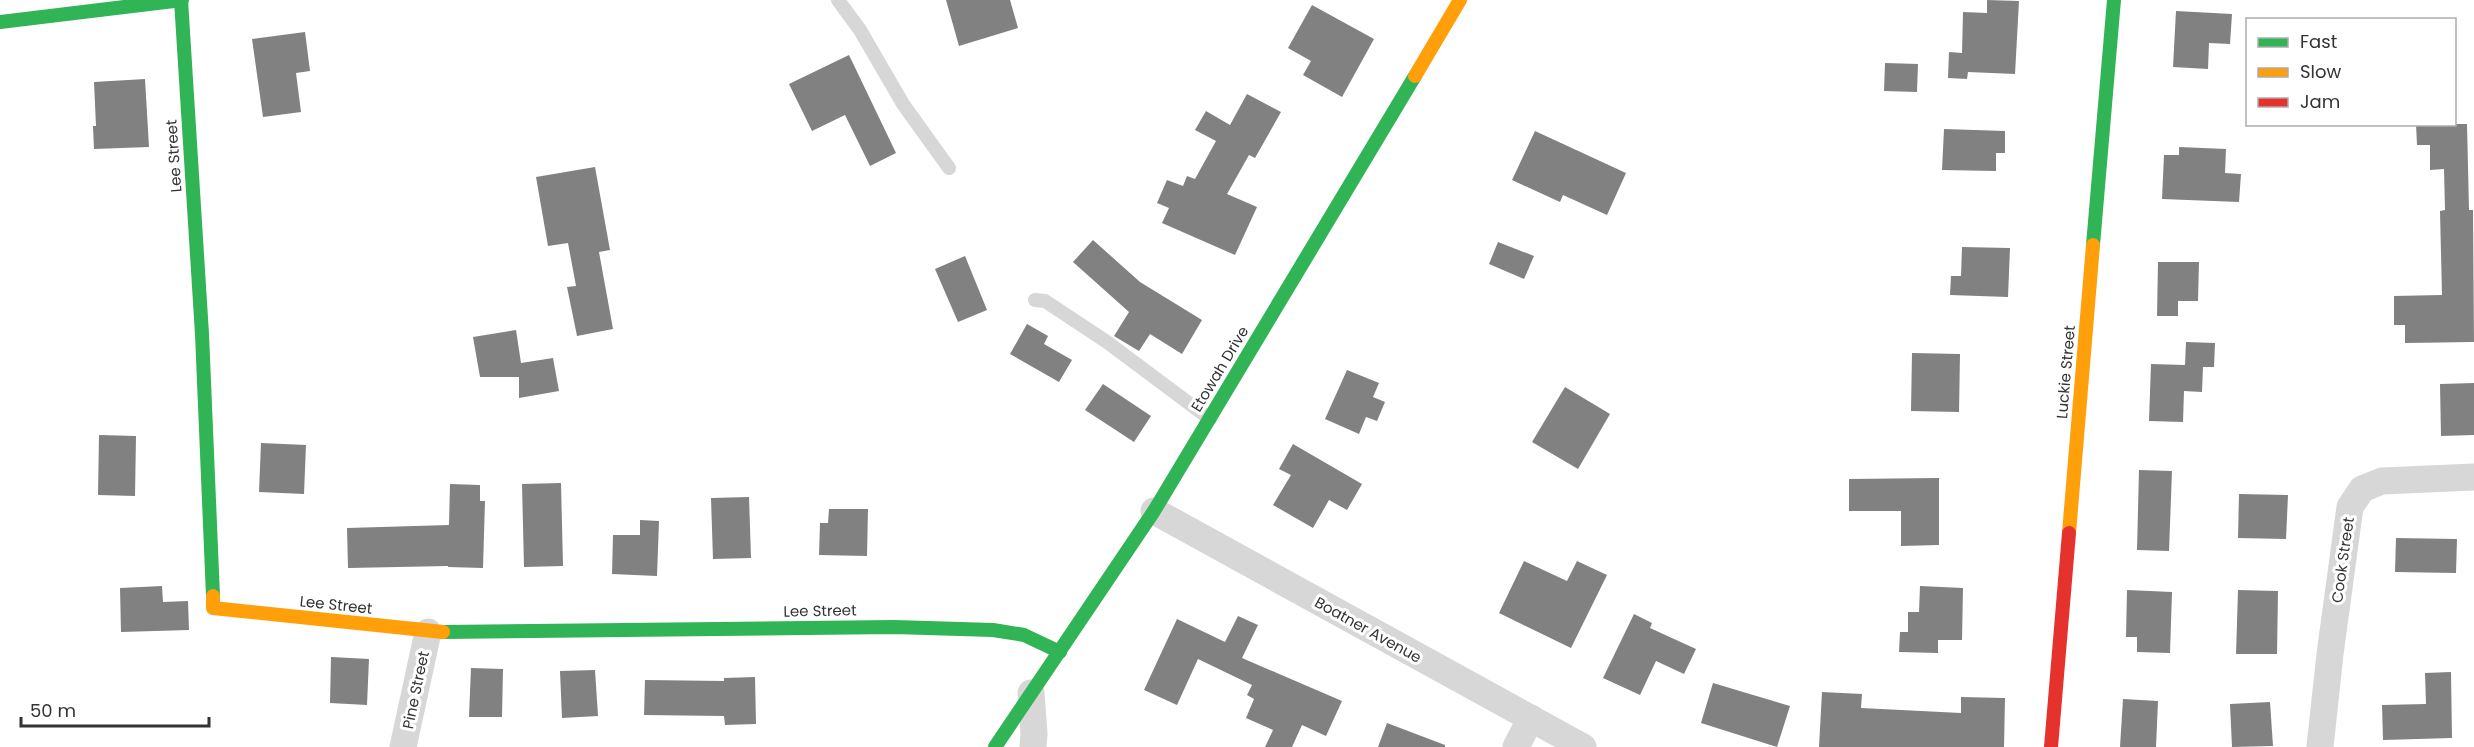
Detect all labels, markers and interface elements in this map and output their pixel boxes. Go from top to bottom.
legend [2246,18,2456,126]
text: Fast [2300,29,2337,54]
text: Slow [2300,59,2342,84]
text: Jam [2300,89,2340,114]
street label: Lee Street [160,119,187,193]
street label: Etowah Drive [1186,322,1253,415]
street label: Luckie Street [2051,324,2080,420]
street label: Cook Street [2326,516,2359,604]
street label: Lee Street [299,590,373,619]
street label: Boatner Avenue [1311,591,1425,668]
street label: Lee Street [783,599,857,622]
street label: Pine Street [397,649,434,731]
scale bar [21,690,208,728]
text: 50 m [30,698,76,723]

